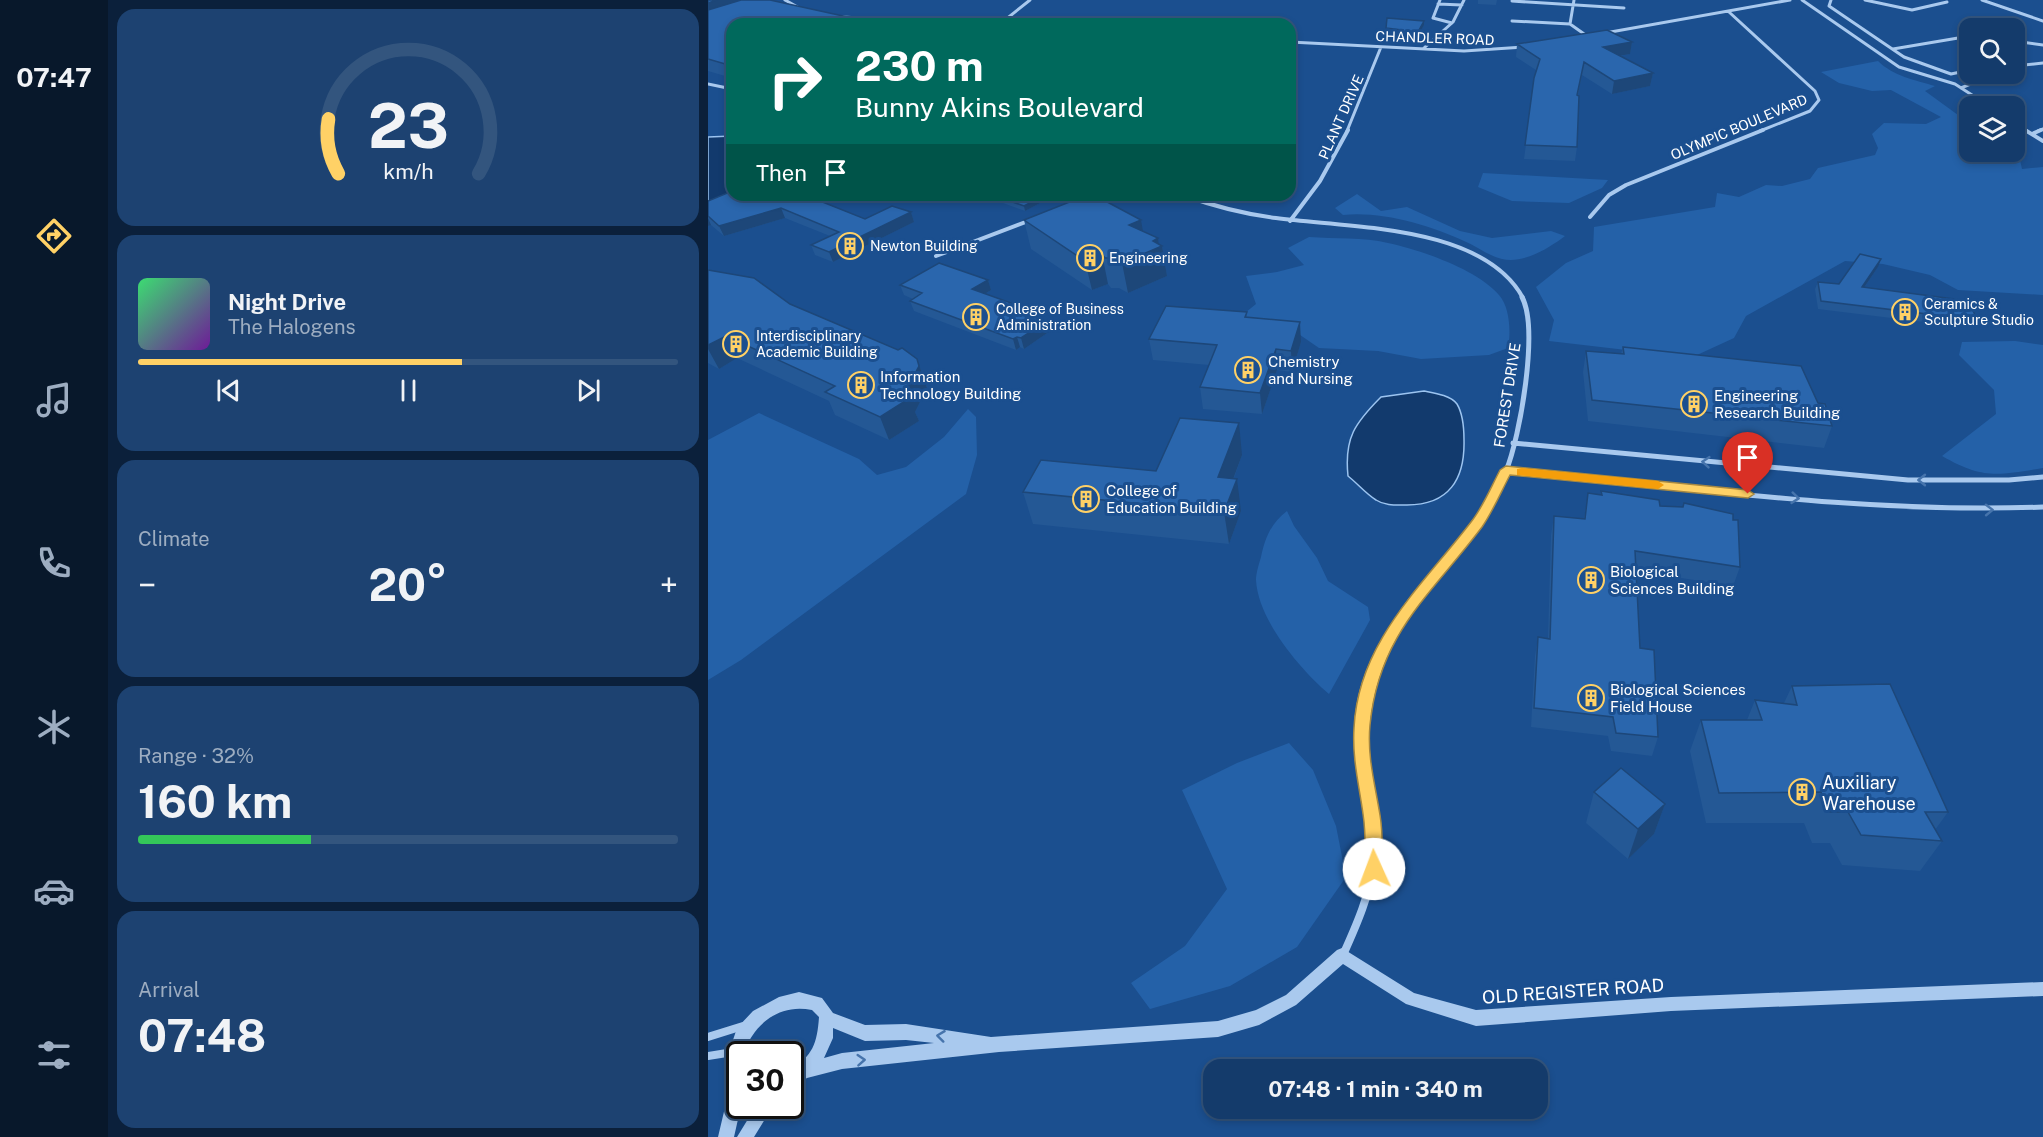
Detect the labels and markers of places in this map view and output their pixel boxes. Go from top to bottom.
building icon: Newton Building [835,231,865,261]
place label: Newton Building [870,238,978,254]
building icon: Engineering [1075,243,1105,273]
place label: Engineering [1109,250,1188,266]
place label: Ceramics & Sculpture Studio [1924,296,2034,328]
building icon: Ceramics & Sculpture Studio [1890,297,1920,327]
place label: College of Business Administration [996,301,1124,333]
building icon: College of Business Administration [961,302,991,332]
place label: Interdisciplinary Academic Building [756,328,878,360]
building icon: Interdisciplinary Academic Building [721,329,751,359]
place label: Chemistry and Nursing [1268,353,1353,387]
building icon: Chemistry and Nursing [1233,355,1263,385]
place label: Information Technology Building [880,368,1021,402]
building icon: Information Technology Building [846,370,876,400]
place label: Engineering Research Building [1714,387,1840,421]
building icon: Engineering Research Building [1679,389,1709,419]
pin [1722,432,1773,494]
place label: College of Education Building [1106,482,1237,516]
building icon: College of Education Building [1071,484,1101,514]
place label: Biological Sciences Building [1610,563,1734,597]
building icon: Biological Sciences Building [1576,565,1606,595]
place label: Biological Sciences Field House [1610,681,1746,715]
building icon: Biological Sciences Field House [1576,683,1606,713]
place label: Auxiliary Warehouse [1822,772,1916,814]
building icon: Auxiliary Warehouse [1787,777,1817,807]

